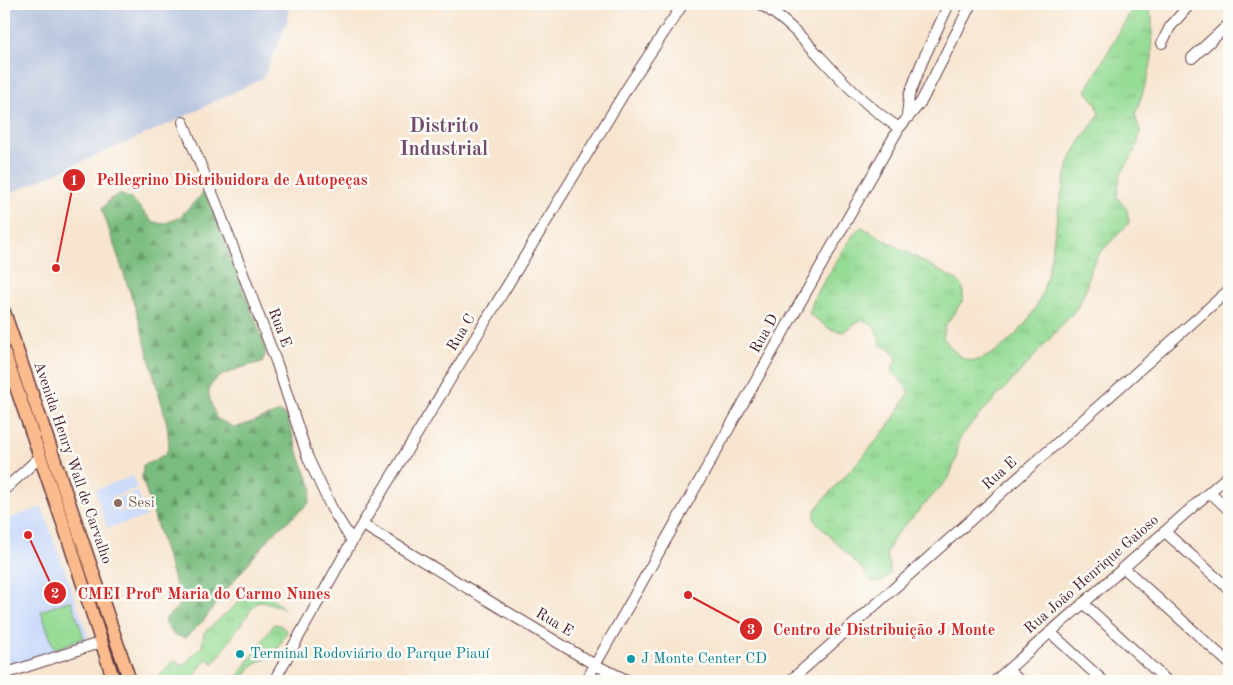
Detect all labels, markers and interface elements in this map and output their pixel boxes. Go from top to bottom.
district label: Distrito Industrial [400,117,488,160]
callout: Pellegrino Distribuidora de Autopeças [61,164,378,195]
text: Pellegrino Distribuidora de Autopeças [96,173,368,189]
text: 1 [70,174,78,189]
street label: Rua E [265,306,293,350]
street label: Rua C [445,312,479,354]
street label: Rua D [748,312,782,356]
street label: Avenida Henry Wall de Carvalho [30,360,114,566]
street label: Rua E [980,455,1020,493]
place label: Sesi [128,496,155,511]
marker: Sesi [112,497,124,509]
street label: Rua João Henrique Gaioso [1022,513,1162,637]
callout: CMEI Profª Maria do Carmo Nunes [43,577,340,608]
text: 2 [51,587,59,602]
text: CMEI Profª Maria do Carmo Nunes [78,587,331,603]
street label: Rua E [533,606,575,640]
callout: Centro de Distribuição J Monte [738,613,1006,644]
text: 3 [747,623,755,638]
text: Centro de Distribuição J Monte [773,623,995,639]
place label: Terminal Rodoviário do Parque Piauí [250,647,490,662]
marker: Terminal Rodoviário do Parque Piauí [234,648,246,660]
place label: J Monte Center CD [641,652,767,667]
marker: J Monte Center CD [625,653,637,665]

